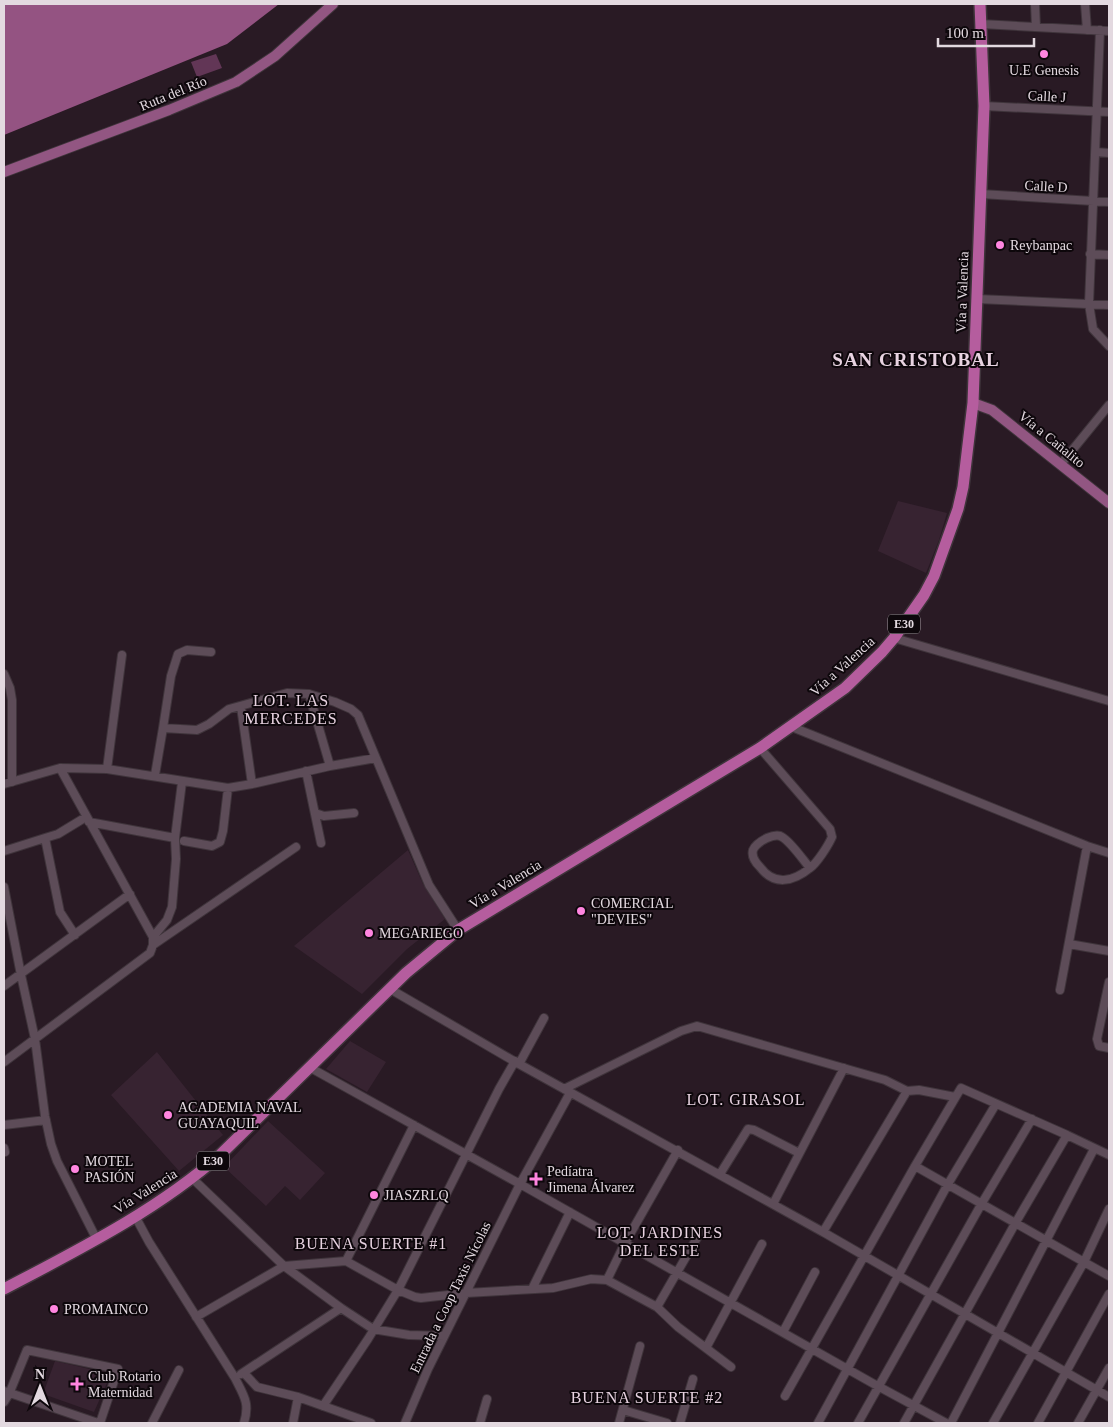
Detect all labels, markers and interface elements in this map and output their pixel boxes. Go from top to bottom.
scale bar [938,15,1034,47]
text: 100 m [946,25,984,41]
marker: U.E Genesis [1038,48,1050,60]
place label: U.E Genesis [1009,63,1079,78]
street label: Ruta del Río [138,73,209,114]
street label: Calle J [1027,88,1067,105]
street label: Calle D [1024,178,1068,195]
place label: Reybanpac [1010,238,1072,253]
marker: Reybanpac [994,239,1006,251]
street label: Vía a Valencia [954,250,971,333]
district label: SAN CRISTOBAL [832,349,1000,370]
street label: Vía a Cañalito [1016,408,1088,471]
road number: E30 [888,614,920,634]
street label: Vía a Valencia [807,633,878,699]
district label: LOT. LAS MERCEDES [244,692,338,727]
street label: Vía a Valencia [467,857,545,912]
place label: COMERCIAL "DEVIES" [591,896,673,927]
marker: COMERCIAL "DEVIES" [575,905,587,917]
place label: MEGARIEGO [379,926,463,941]
marker: MEGARIEGO [363,927,375,939]
district label: LOT. GIRASOL [686,1091,806,1108]
place label: ACADEMIA NAVAL GUAYAQUIL [178,1100,302,1131]
marker: ACADEMIA NAVAL GUAYAQUIL [162,1109,174,1121]
road number: E30 [197,1152,229,1170]
place label: MOTEL PASIÓN [85,1154,134,1185]
marker: MOTEL PASIÓN [69,1163,81,1175]
place label: Pedíatra Jimena Álvarez [547,1164,634,1195]
street label: Vía Valencia [111,1166,180,1217]
marker: Pedíatra Jimena Álvarez [529,1172,543,1186]
place label: JIASZRLQ [384,1188,449,1203]
marker: JIASZRLQ [368,1189,380,1201]
street label: Entrada a Coop Taxis Nícolas [407,1219,494,1375]
district label: LOT. JARDINES DEL ESTE [597,1224,723,1259]
district label: BUENA SUERTE #1 [295,1235,447,1252]
place label: PROMAINCO [64,1302,148,1317]
marker: PROMAINCO [48,1303,60,1315]
north arrow [15,1362,65,1412]
text: N [35,1367,45,1382]
place label: Club Rotario Maternidad [88,1369,161,1400]
marker: Club Rotario Maternidad [70,1377,84,1391]
district label: BUENA SUERTE #2 [571,1389,723,1406]

